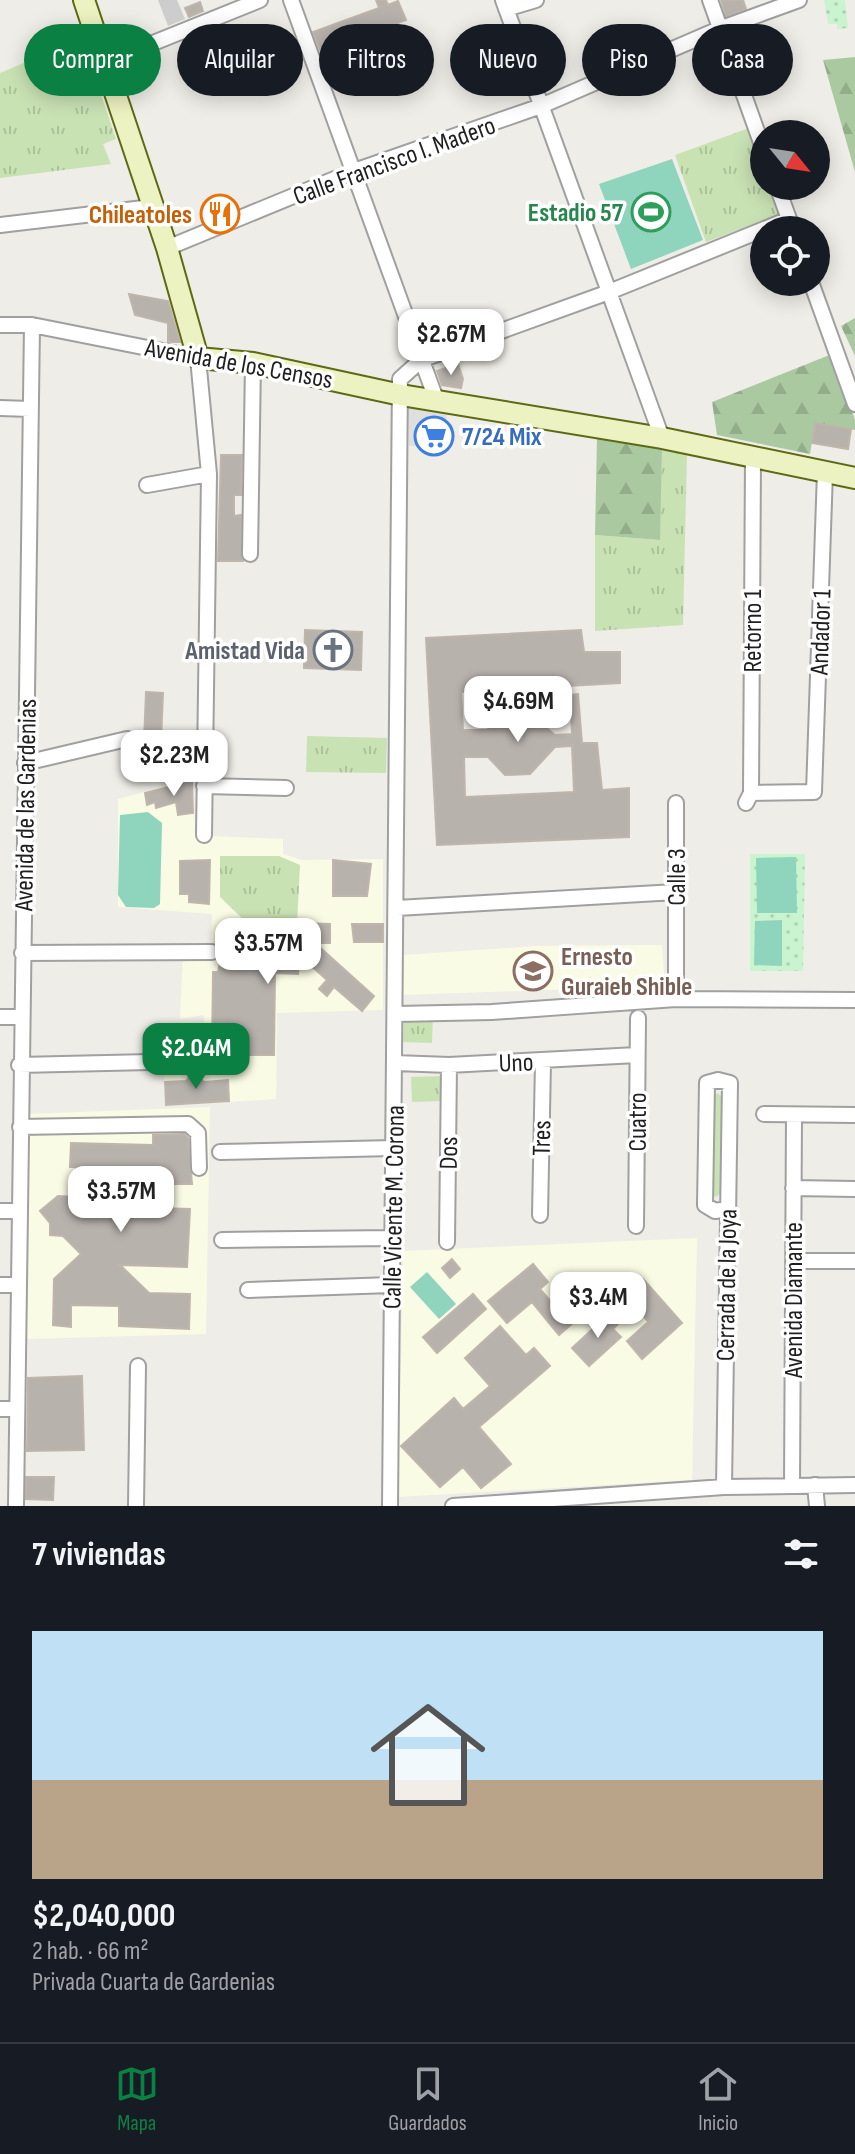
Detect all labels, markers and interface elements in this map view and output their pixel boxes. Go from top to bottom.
chip: Comprar [24,24,161,96]
chip: Alquilar [177,24,303,96]
chip: Filtros [319,24,434,96]
chip: Nuevo [450,24,566,96]
chip: Piso [582,24,676,96]
chip: Casa [692,24,793,96]
street label: Calle Francisco I. Madero [289,110,500,212]
north arrow [750,120,830,200]
map controls [750,120,830,296]
sports icon: Estadio 57 [630,191,672,233]
restaurant icon: Chileatoles [199,193,241,235]
place label: Estadio 57 [528,198,624,229]
place label: Chileatoles [89,200,192,231]
button: locate [750,216,830,296]
pin: $2.67M [386,309,516,377]
text: $2.67M [416,319,486,350]
street label: Avenida de los Censos [141,333,335,396]
supermarket icon: 7/24 Mix [413,415,455,457]
place label: 7/24 Mix [462,422,542,453]
street label: Retorno 1 [738,589,769,673]
street label: Andador 1 [804,589,838,677]
church icon: Amistad Vida [312,629,354,671]
place label: Amistad Vida [184,636,305,667]
pin: $4.69M [453,676,583,744]
text: $4.69M [482,686,554,717]
street label: Avenida de las Gardenias [9,699,44,912]
pin: $2.23M [109,730,239,798]
text: $2.23M [139,740,209,771]
street label: Calle 3 [662,848,693,906]
pin: $3.57M [203,918,333,986]
text: $3.57M [233,928,303,959]
place label: Ernesto Guraieb Shible [561,942,692,1003]
school or university icon: Ernesto Guraieb Shible [512,950,554,992]
pin: $2.04M [131,1023,261,1091]
text: $2.04M [161,1033,231,1064]
street label: Uno [498,1047,534,1080]
street label: Cuatro [623,1092,654,1152]
street label: Calle Vicente M. Corona [377,1105,412,1309]
street label: Tres [527,1120,558,1156]
street label: Dos [434,1136,465,1170]
pin: $3.57M [56,1166,186,1234]
text: $3.57M [86,1176,156,1207]
street label: Cerrada de la Joya [711,1209,744,1361]
street label: Avenida Diamante [779,1222,810,1379]
pin: $3.4M [542,1272,654,1340]
text: $3.4M [568,1282,628,1313]
icon: filters [779,1532,823,1576]
text: 7 viviendas [32,1534,166,1575]
icon: home [356,1683,500,1827]
text: $2,040,000 [32,1895,176,1936]
text: 2 hab. · 66 m² [32,1936,149,1967]
text: Privada Cuarta de Gardenias [32,1967,275,1998]
tab: Mapa [115,2062,159,2137]
tab: Guardados [388,2062,467,2137]
tab: Inicio [696,2062,740,2137]

